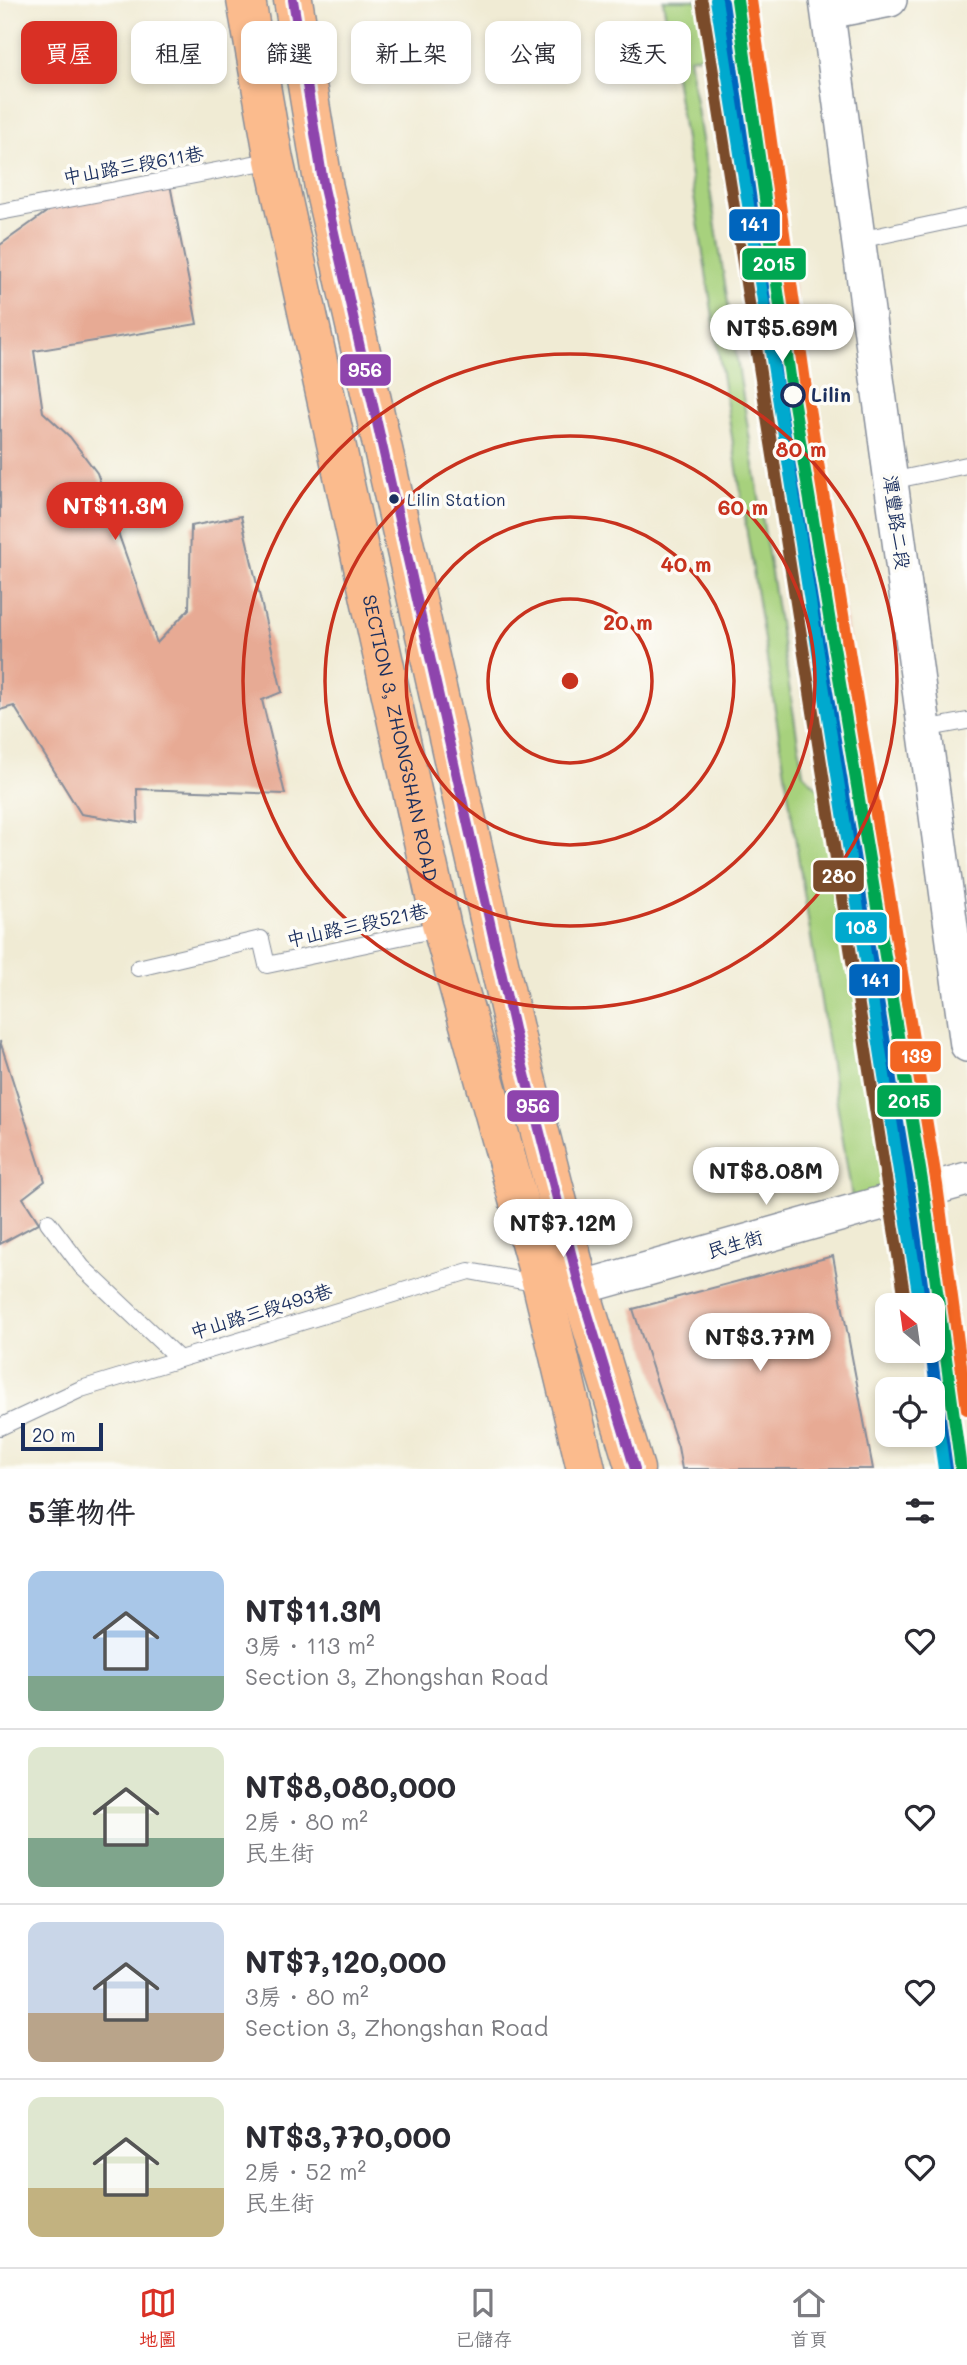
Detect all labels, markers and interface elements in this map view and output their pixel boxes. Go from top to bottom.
chip: 買屋 [21,21,117,84]
chip: 租屋 [131,21,227,84]
chip: 篩選 [241,21,337,84]
chip: 新上架 [351,21,471,84]
chip: 公寓 [485,21,581,84]
chip: 透天 [595,21,691,84]
street label: 中山路三段611巷 [61,140,205,189]
line badge: 141 [728,208,781,242]
text: 141 [740,211,768,236]
line badge: 2015 [741,247,807,281]
text: 2015 [753,251,795,276]
pin: NT$5.69M [710,304,854,364]
text: NT$5.69M [726,312,838,342]
line badge: 956 [339,353,392,387]
text: 956 [348,357,382,382]
place label: Lilin [811,382,851,407]
marker: Lilin [781,383,805,407]
text: 80 m [776,435,826,462]
street label: 潭豐路二段 [879,473,916,571]
pin: NT$11.3M [43,482,187,542]
place label: Lilin Station [407,488,505,510]
text: NT$11.3M [62,490,168,520]
marker: Lilin Station [387,492,401,506]
text: 60 m [718,493,768,520]
text: 40 m [660,550,712,577]
street label: SECTION 3, ZHONGSHAN ROAD [357,592,444,883]
text: 20 m [603,608,653,635]
centre of rings [558,669,582,693]
line badge: 280 [812,859,865,893]
text: 280 [822,863,856,888]
street label: 中山路三段521巷 [284,897,430,952]
line badge: 108 [834,911,888,944]
text: 108 [845,914,877,939]
line badge: 141 [848,963,901,997]
text: 141 [861,967,889,992]
line badge: 139 [889,1040,942,1073]
text: 139 [900,1043,932,1068]
line badge: 2015 [876,1084,942,1118]
text: 2015 [888,1088,930,1113]
line badge: 956 [506,1089,560,1123]
text: 956 [516,1093,550,1118]
pin: NT$8.08M [694,1148,838,1207]
text: NT$8.08M [709,1155,823,1185]
pin: NT$7.12M [491,1200,635,1259]
text: NT$7.12M [510,1207,616,1237]
street label: 民生街 [704,1224,766,1263]
street label: 中山路三段493巷 [187,1277,335,1344]
north arrow [875,1293,945,1363]
map controls [875,1293,945,1447]
pin: NT$3.77M [688,1314,832,1373]
text: NT$3.77M [705,1321,815,1351]
button: locate [875,1377,945,1447]
scale bar [21,1420,103,1452]
text: 20 m [32,1422,76,1447]
text: 5筆物件 [28,1491,136,1531]
icon: filters [901,1492,939,1530]
text: NT$11.3M [245,1590,382,1630]
icon: home [84,1599,168,1683]
icon: heart [901,1622,939,1660]
text: 3房 · 113 m² [245,1630,375,1660]
text: Section 3, Zhongshan Road [245,1661,548,1691]
text: NT$8,080,000 [245,1766,456,1806]
icon: home [84,1775,168,1859]
icon: heart [901,1798,939,1836]
text: 2房 · 80 m² [245,1806,368,1836]
text: 民生街 [245,1837,314,1867]
text: NT$7,120,000 [245,1941,446,1981]
icon: home [84,1950,168,2034]
icon: heart [901,1973,939,2011]
text: 3房 · 80 m² [245,1981,369,2011]
text: Section 3, Zhongshan Road [245,2012,548,2042]
text: NT$3,770,000 [245,2116,451,2156]
icon: home [84,2125,168,2209]
icon: heart [901,2148,939,2186]
text: 2房 · 52 m² [245,2156,366,2186]
text: 民生街 [245,2187,314,2217]
tab: 地圖 [139,2284,177,2351]
tab: 已儲存 [455,2284,512,2351]
tab: 首頁 [790,2284,828,2351]

